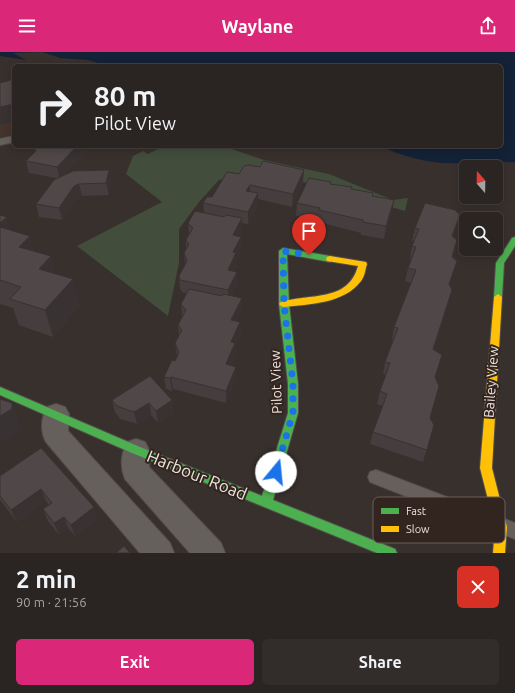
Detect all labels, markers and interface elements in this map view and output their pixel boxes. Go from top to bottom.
icon: menu [16,15,38,37]
icon: share [477,15,499,37]
text: Waylane [222,16,293,36]
icon: right [28,80,80,132]
text: 80 m [94,80,156,111]
text: Pilot View [94,113,176,133]
north arrow [459,160,503,204]
map controls [459,160,503,256]
button: search [459,212,503,256]
pin [292,214,326,255]
icon: arrive [298,220,320,242]
street label: Bailey View [481,345,502,419]
street label: Pilot View [267,350,285,414]
street label: Harbour Road [144,446,250,503]
position arrow [255,451,297,493]
legend [373,497,505,543]
text: Fast [406,505,427,517]
text: Slow [406,523,430,535]
text: 2 min [16,566,77,593]
button: close [457,566,499,608]
text: 90 m · 21:56 [16,595,87,609]
button: Exit [16,639,254,685]
button: Share [262,639,499,685]

